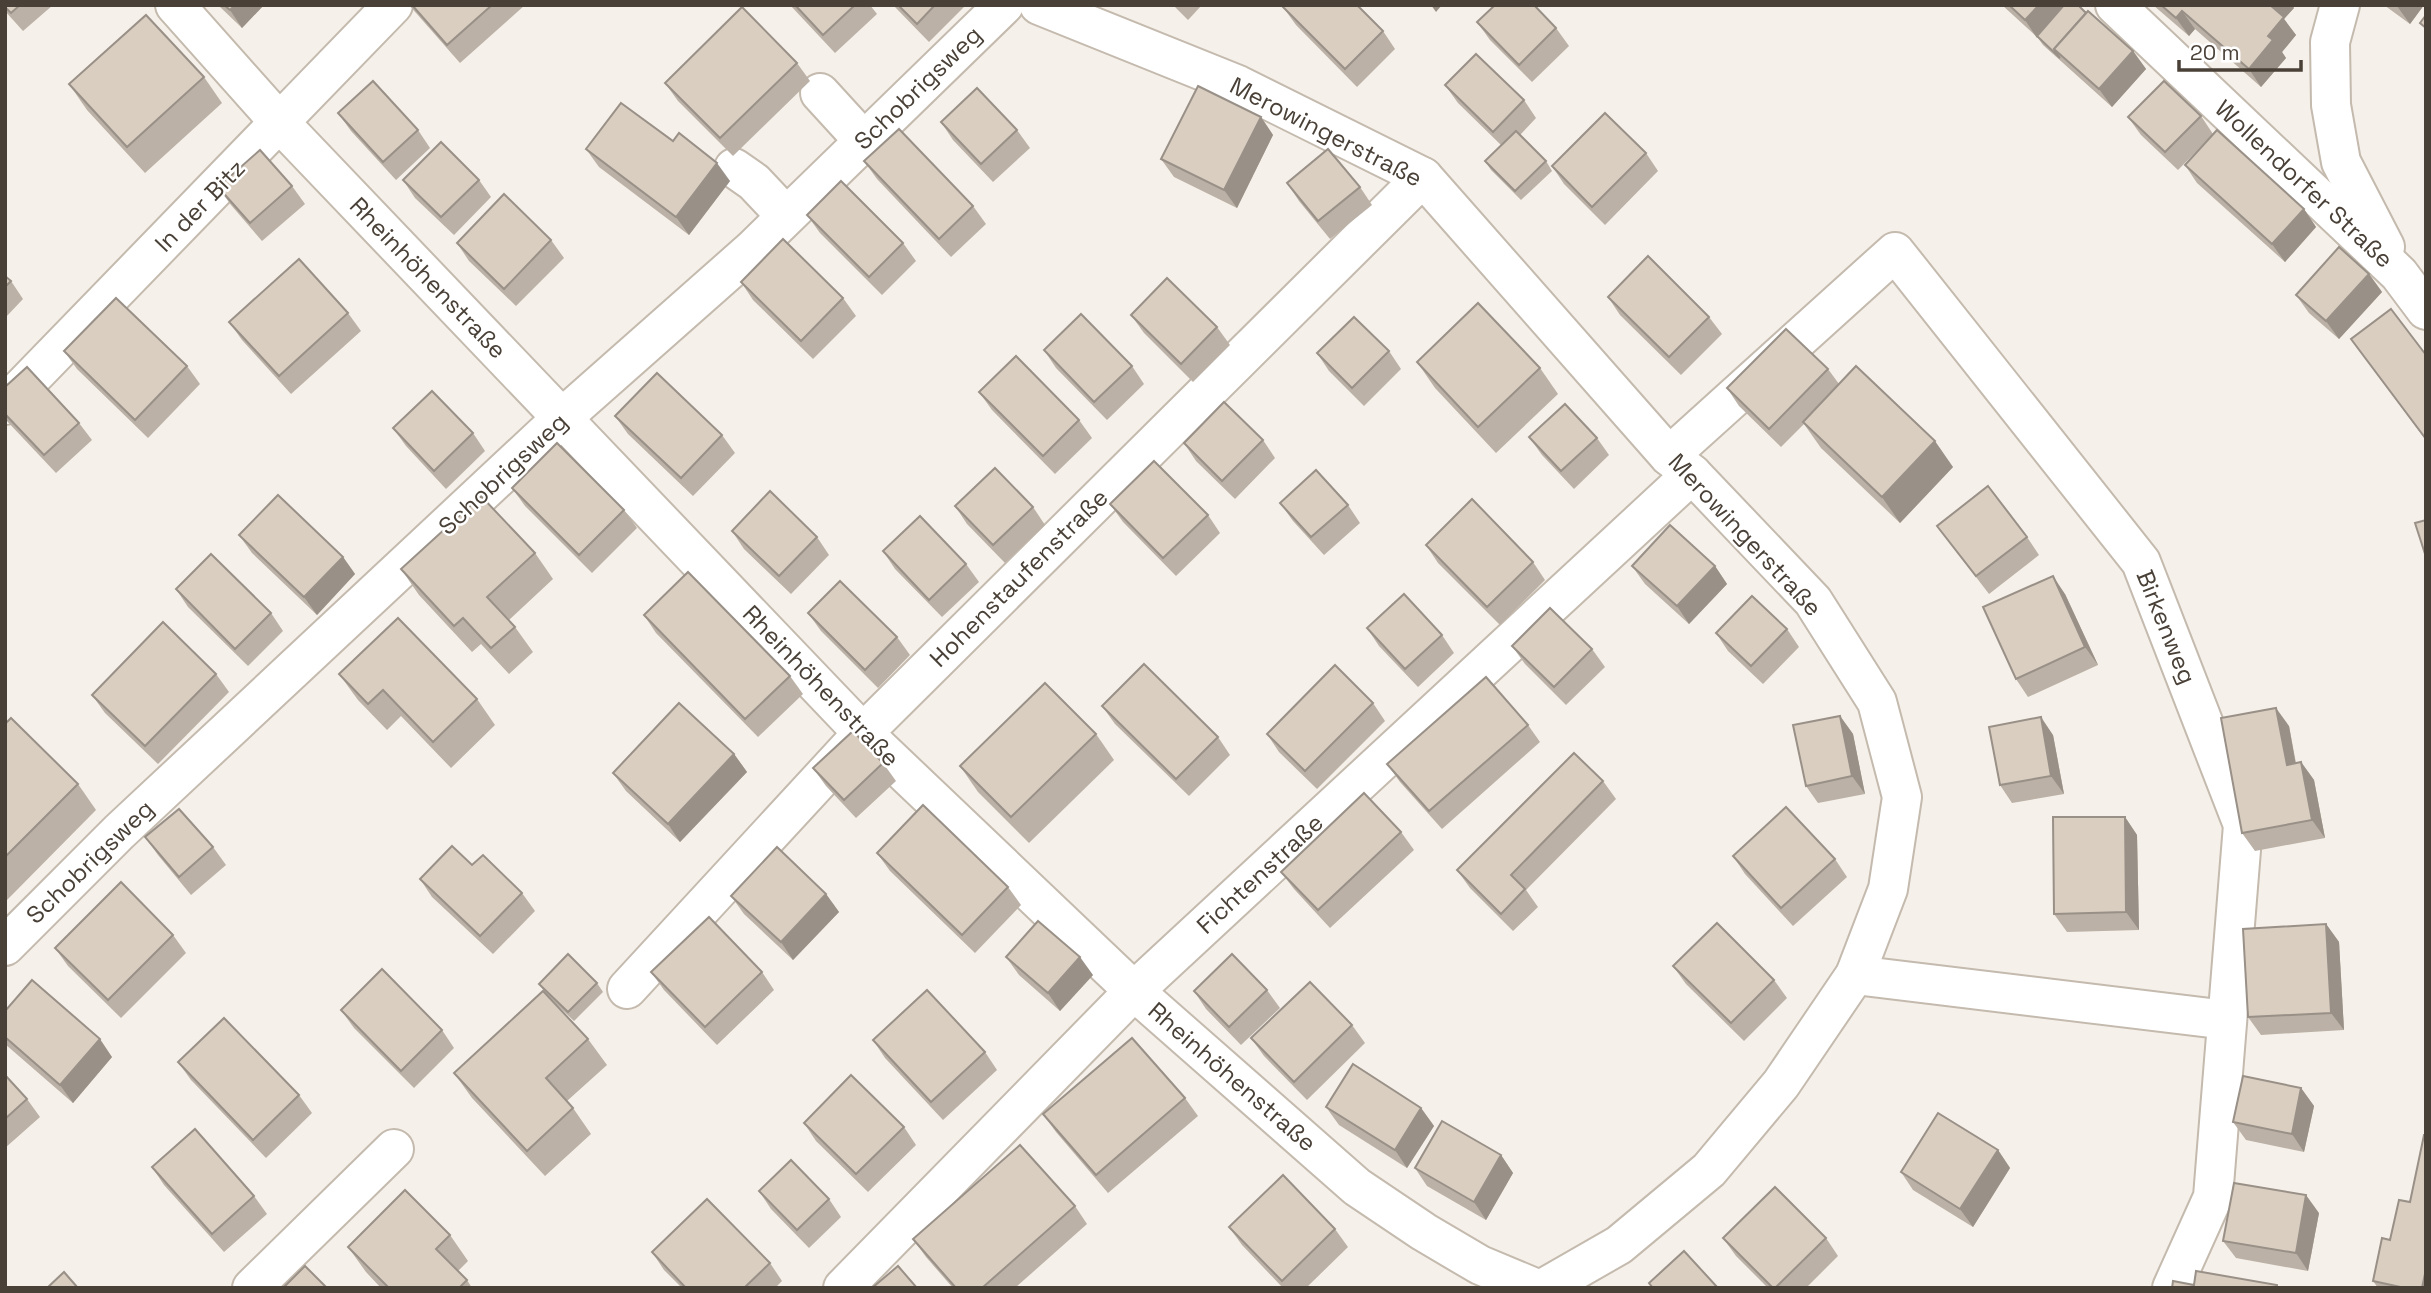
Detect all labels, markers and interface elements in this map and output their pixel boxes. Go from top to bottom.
street label: Schobrigsweg [847,19,988,156]
scale bar [2179,28,2302,72]
text: 20 m [2190,39,2240,66]
street label: Merowingerstraße [1225,70,1428,193]
street label: Wollendorfer Straße [2209,93,2400,274]
street label: In der Bitz [148,153,251,258]
street label: Rheinhöhenstraße [343,190,513,365]
street label: Schobrigsweg [432,406,574,541]
street label: Merowingerstraße [1662,447,1829,623]
street label: Hohenstaufenstraße [923,482,1114,673]
street label: Birkenweg [2130,565,2203,688]
street label: Rheinhöhenstraße [736,598,906,773]
street label: Schobrigsweg [19,793,160,930]
street label: Fichtenstraße [1190,807,1330,940]
street label: Rheinhöhenstraße [1142,995,1323,1158]

